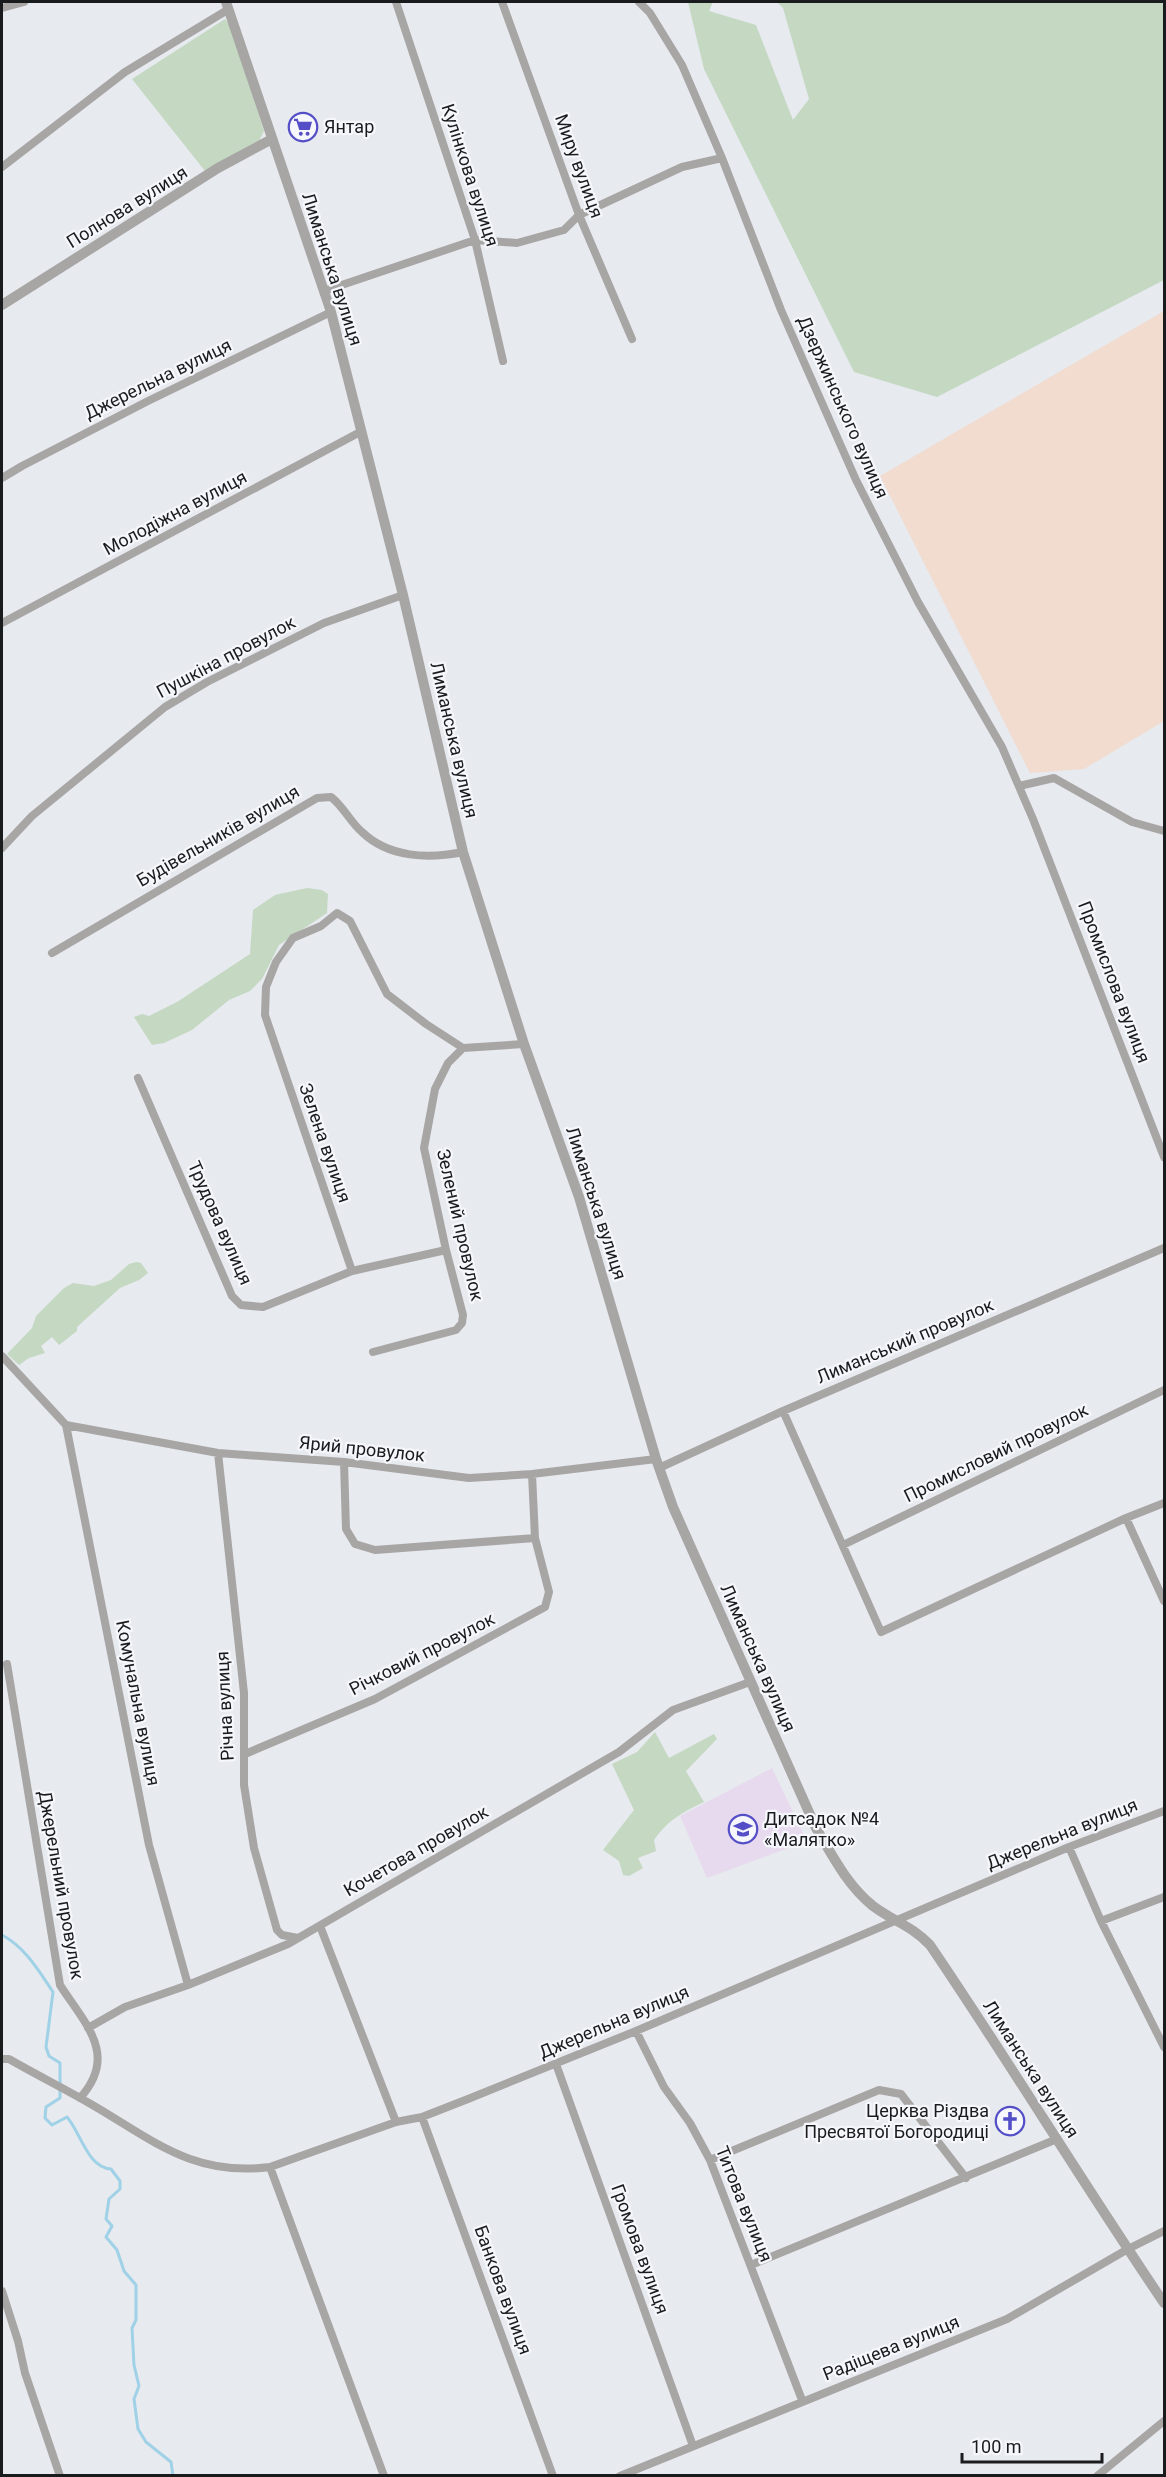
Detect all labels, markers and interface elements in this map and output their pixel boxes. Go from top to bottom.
street label: Кулінкова вулиця [438,101,503,249]
supermarket icon: Янтар [287,111,319,143]
street label: Миру вулиця [551,111,608,221]
place label: Янтар [324,116,374,137]
street label: Полнова вулиця [62,161,191,252]
street label: Лиманська вулиця [298,190,367,348]
street label: Дзержинського вулиця [794,312,893,501]
street label: Джерельна вулиця [81,334,235,423]
street label: Молодіжна вулиця [99,466,250,559]
street label: Пушкіна провулок [153,611,299,702]
street label: Лиманська вулиця [426,660,483,820]
street label: Будівельників вулиця [133,780,303,891]
street label: Промислова вулиця [1074,898,1155,1066]
street label: Зелена вулиця [295,1081,356,1205]
street label: Лиманська вулиця [562,1124,631,1282]
street label: Зелений провулок [433,1147,488,1303]
street label: Трудова вулиця [184,1158,257,1288]
street label: Лиманський провулок [813,1294,997,1387]
street label: Промисловий провулок [900,1399,1091,1506]
street label: Ярий провулок [298,1431,426,1466]
street label: Лиманська вулиця [716,1581,801,1735]
street label: Річковий провулок [346,1608,498,1699]
street label: Комунальна вулиця [112,1618,165,1787]
street label: Річна вулиця [211,1651,238,1761]
street label: Джерельний провулок [35,1789,89,1981]
street label: Джерельна вулиця [983,1794,1140,1873]
street label: Кочетова провулок [340,1800,492,1901]
place label: Дитсадок №4 «Малятко» [764,1808,879,1850]
school or university icon: Дитсадок №4 «Малятко» [727,1813,759,1845]
street label: Джерельна вулиця [536,1980,692,2063]
street label: Лиманська вулиця [979,1996,1084,2141]
place label: Церква Різдва Пресвятої Богородиці [804,2100,989,2142]
church icon: Церква Різдва Пресвятої Богородиці [994,2105,1026,2137]
street label: Титова вулиця [712,2143,777,2265]
street label: Громова вулиця [607,2181,674,2317]
street label: Банкова вулиця [470,2222,537,2357]
street label: Радіщева вулиця [820,2311,962,2384]
scale bar [962,2426,1102,2464]
text: 100 m [971,2436,1022,2457]

